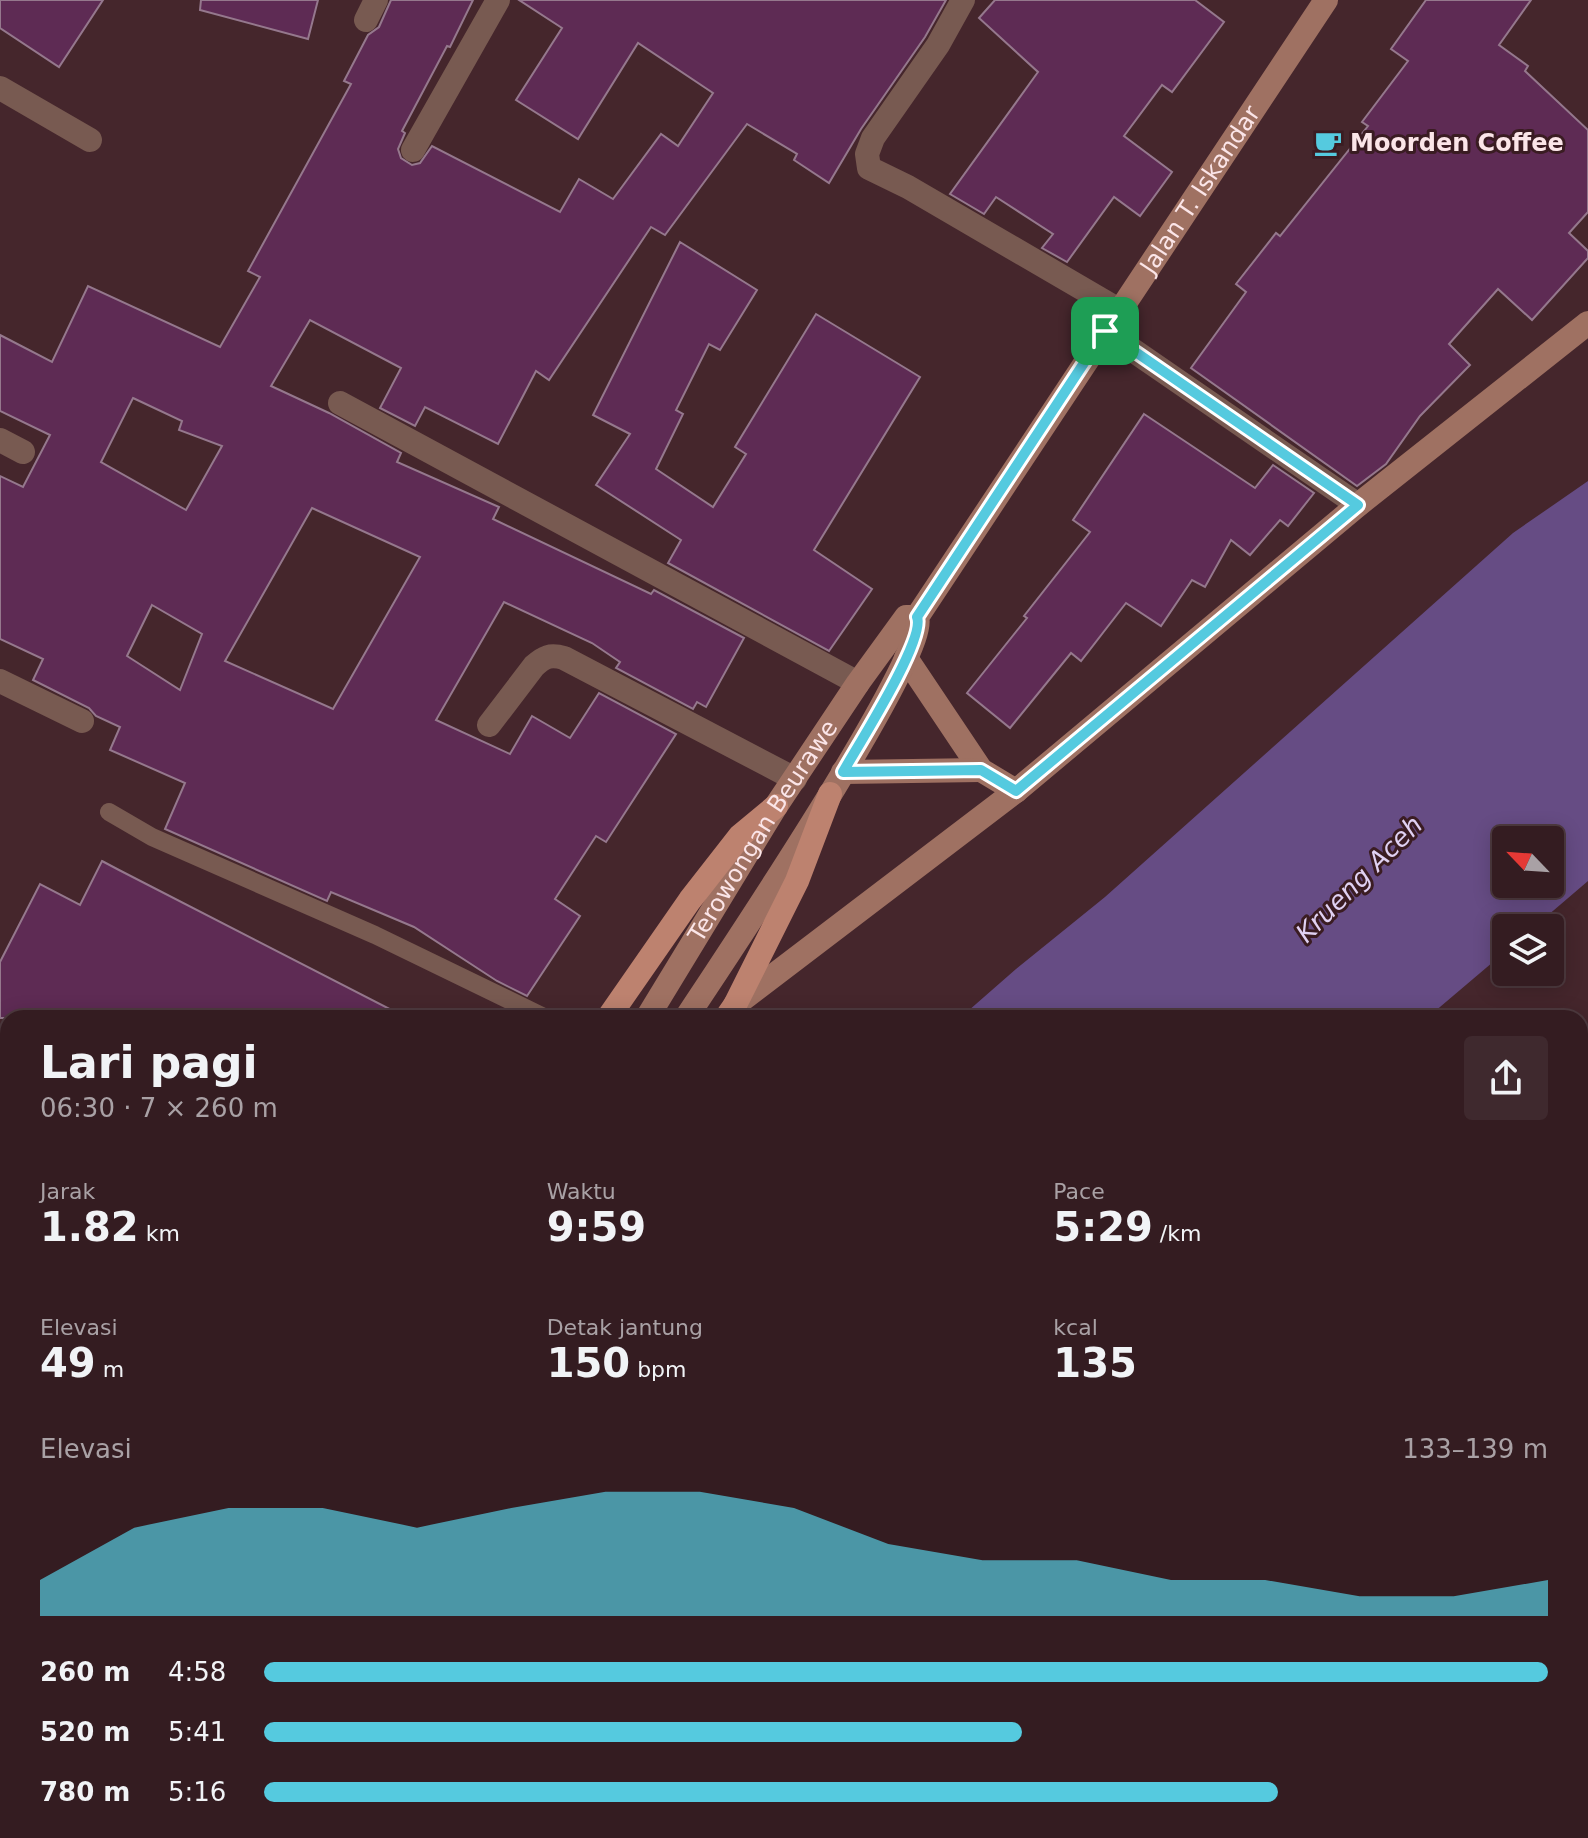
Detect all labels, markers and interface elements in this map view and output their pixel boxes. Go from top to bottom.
street label: Jalan T. Iskandar [1133,100,1266,281]
cafe icon: Moorden Coffee [1313,128,1343,158]
place label: Moorden Coffee [1350,129,1564,157]
pin [1071,297,1139,365]
icon: arrive [1083,309,1127,353]
street label: Terowongan Beurawe [682,715,843,948]
water label: Krueng Aceh [1290,810,1428,948]
north arrow [1492,826,1564,898]
map controls [1492,826,1564,986]
button: layers [1492,914,1564,986]
button: share [1464,1036,1548,1120]
text: Lari pagi [40,1037,258,1088]
text: 06:30 · 7 × 260 m [40,1093,278,1123]
text: Jarak [40,1179,95,1204]
text: Waktu [547,1179,616,1204]
text: Pace [1053,1179,1105,1204]
text: 1.82 [40,1204,139,1250]
text: 9:59 [547,1204,646,1250]
text: 5:29 [1053,1204,1153,1250]
text: km [139,1221,180,1246]
text: /km [1153,1221,1201,1246]
text: Elevasi [40,1315,118,1340]
text: Detak jantung [547,1315,703,1340]
text: kcal [1053,1315,1098,1340]
text: 49 [40,1340,96,1386]
text: 150 [547,1340,630,1386]
text: 135 [1053,1340,1137,1386]
text: m [96,1357,124,1382]
text: bpm [630,1357,687,1382]
text: Elevasi [40,1434,132,1464]
text: 133–139 m [1402,1434,1548,1464]
text: 260 m [40,1657,130,1687]
text: 4:58 [168,1657,226,1687]
text: 520 m [40,1717,130,1747]
text: 5:41 [168,1717,226,1747]
text: 780 m [40,1777,130,1807]
text: 5:16 [168,1777,226,1807]

